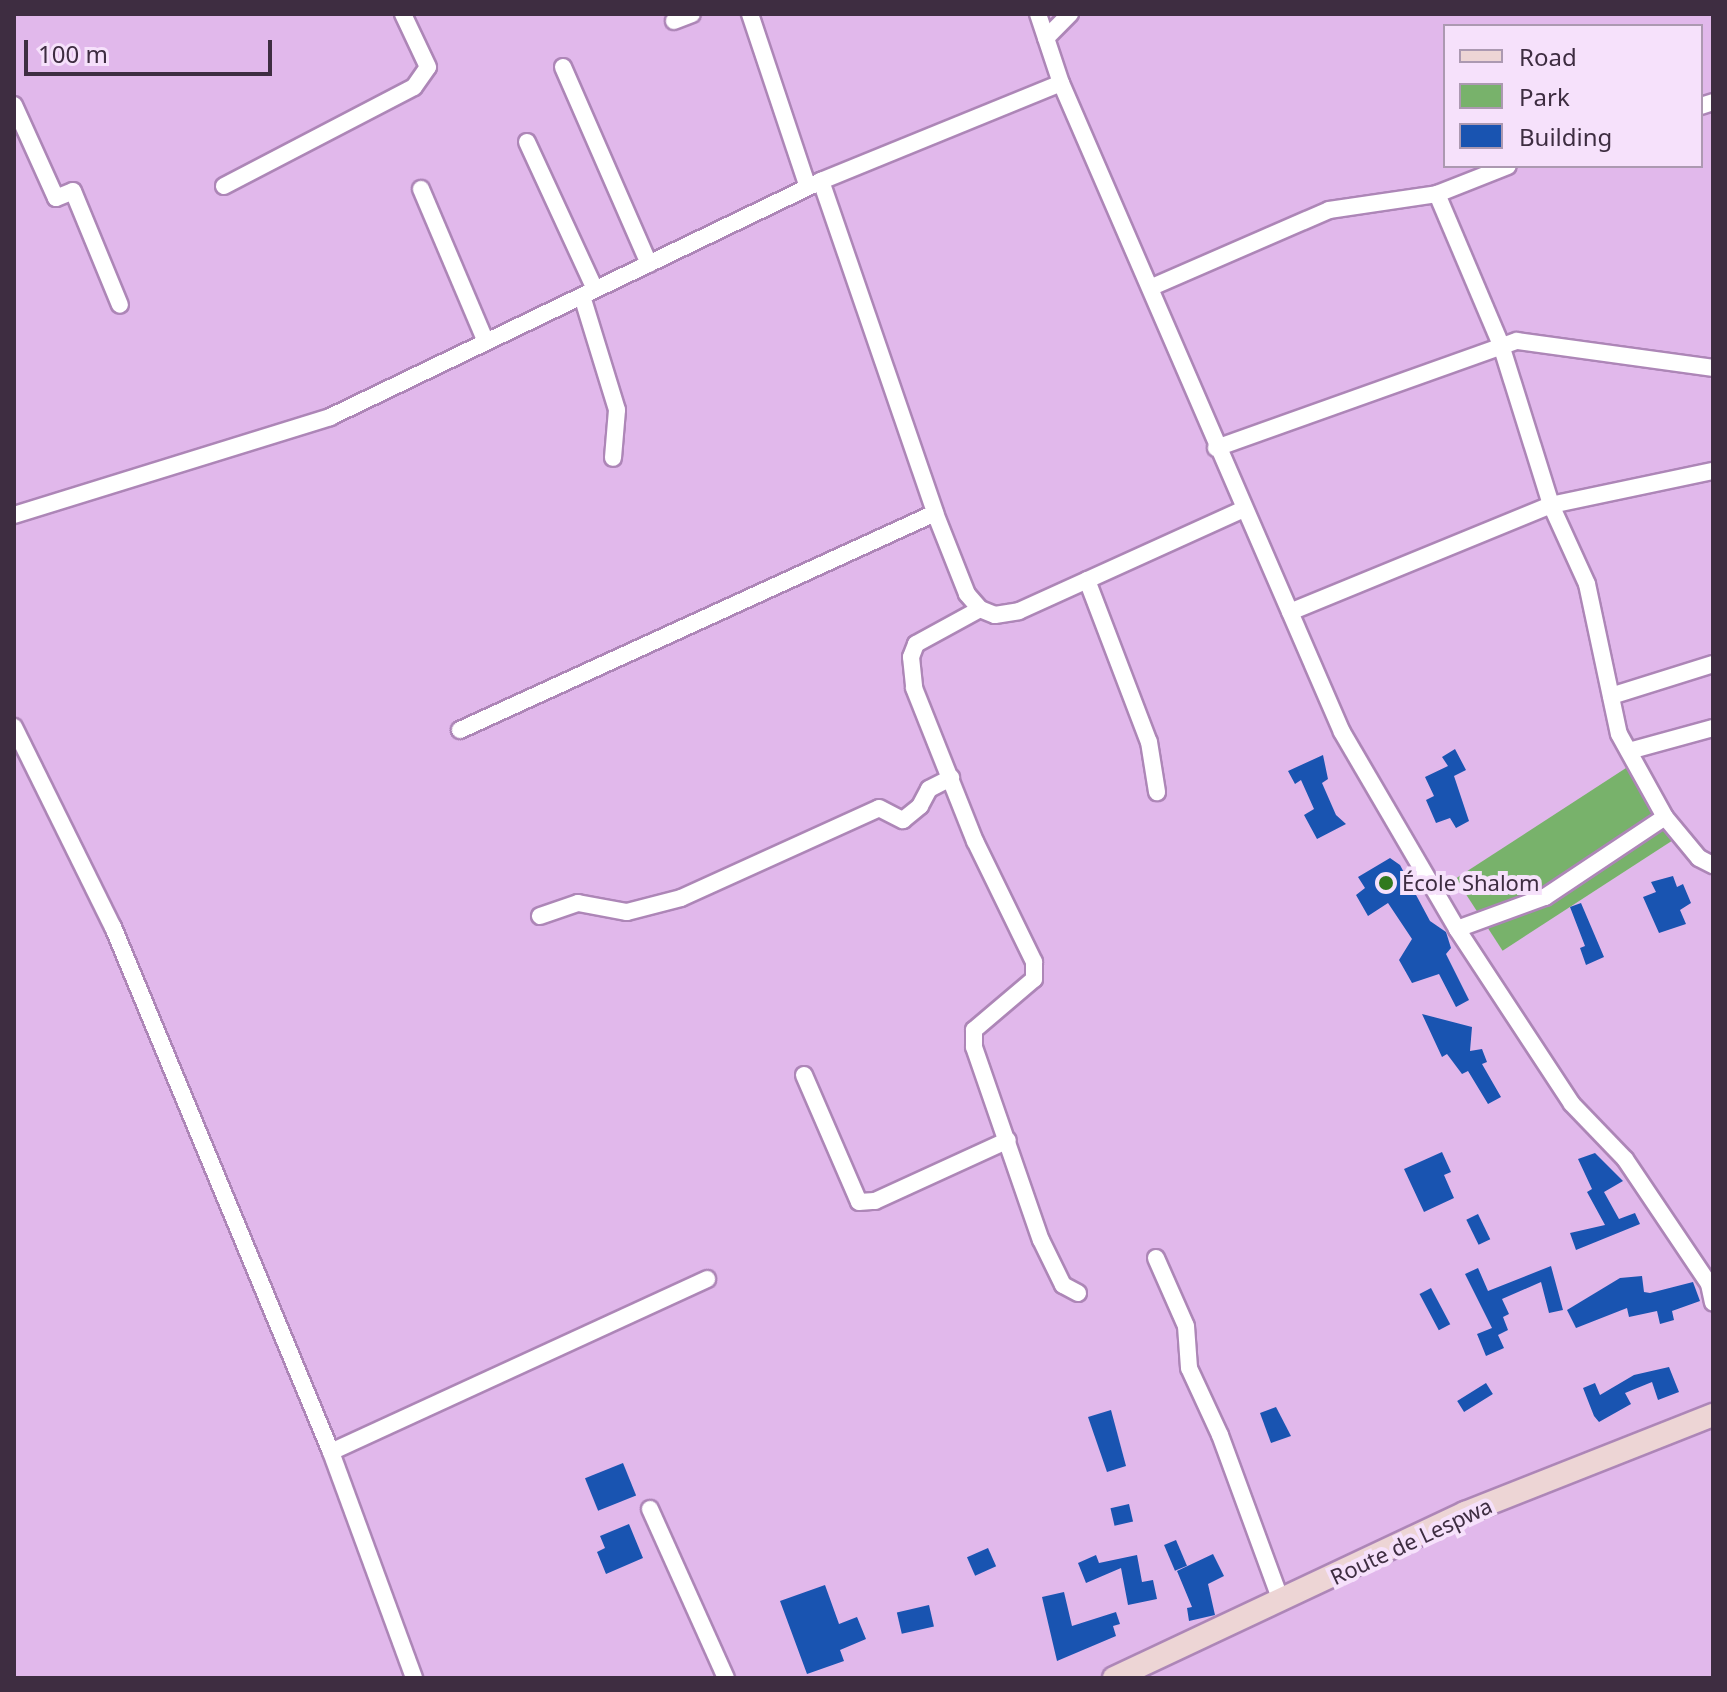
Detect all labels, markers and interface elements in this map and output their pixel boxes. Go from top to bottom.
scale bar [28,24,276,74]
legend [1443,24,1703,168]
text: 100 m [38,37,108,70]
text: Road [1519,40,1577,73]
text: Park [1519,80,1570,113]
text: Building [1519,120,1612,153]
place label: École Shalom [1402,870,1539,896]
marker: École Shalom [1377,874,1395,892]
street label: Route de Lespwa [1326,1492,1496,1590]

